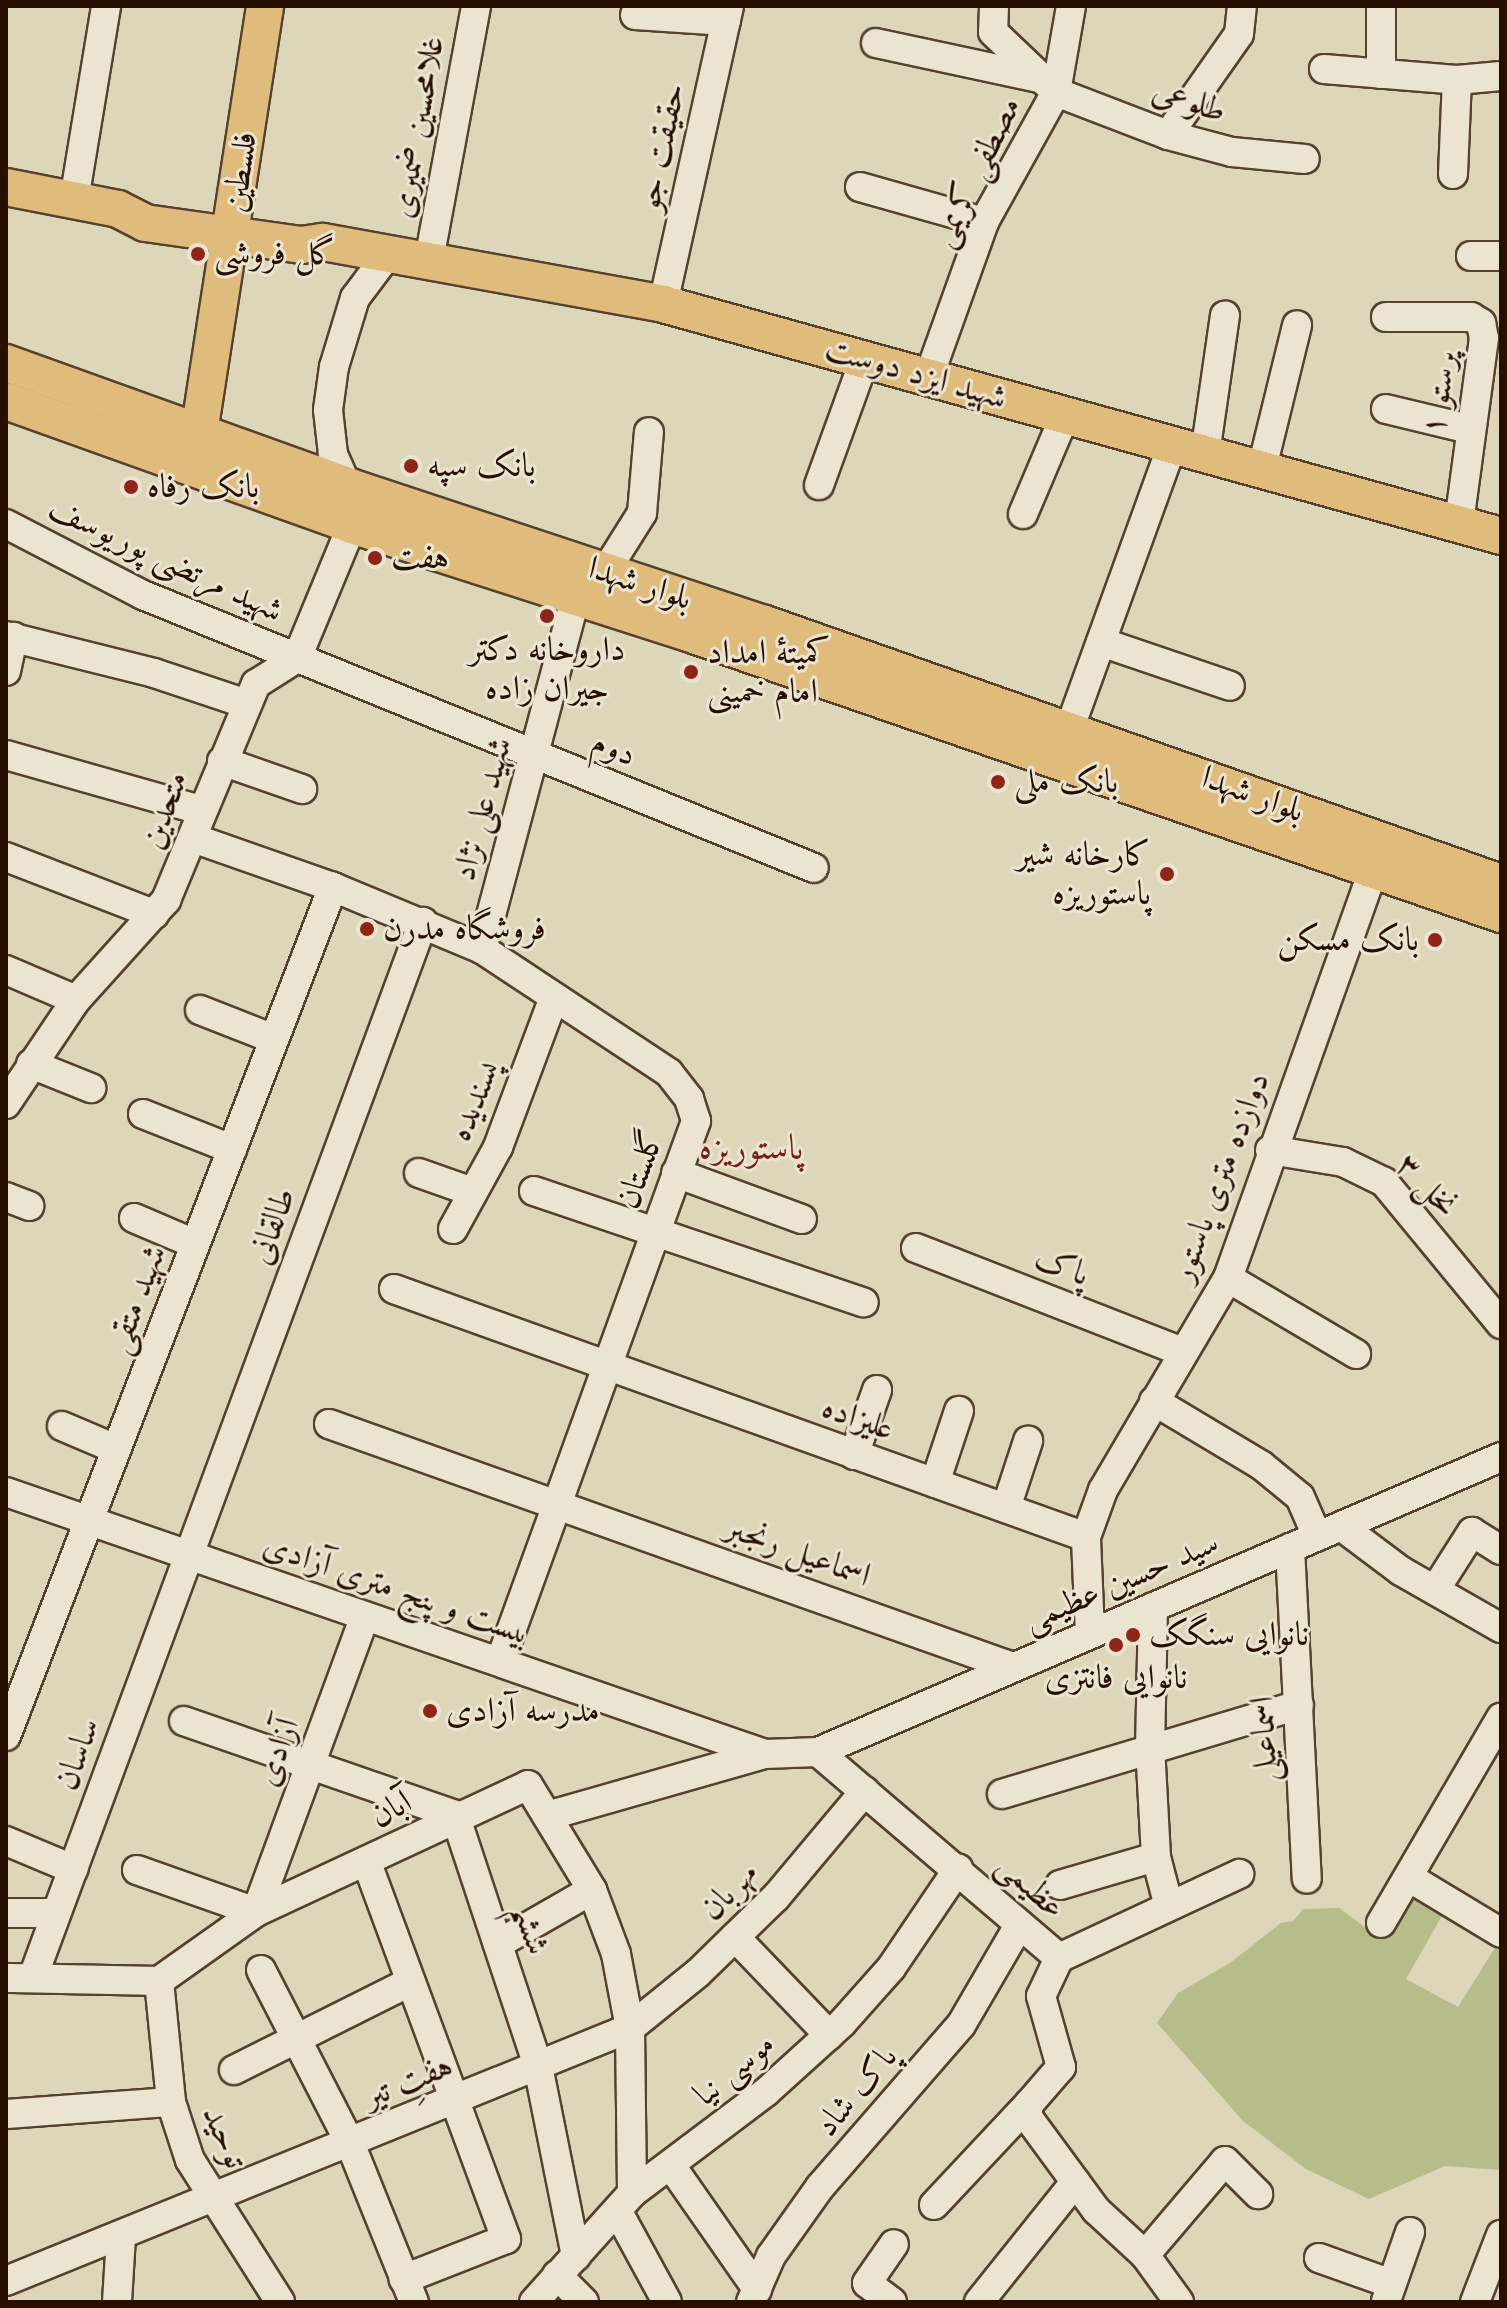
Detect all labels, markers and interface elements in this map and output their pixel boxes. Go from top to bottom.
street label: غلامحسین ضمیری [381,33,453,221]
street label: طلوعی [1147,70,1231,132]
street label: حقیقت جو [628,79,694,215]
street label: مصطفی کریمی [922,90,1030,254]
street label: فلسطین [214,129,266,215]
place label: گل فروشی [214,234,335,274]
marker: گل فروشی [189,245,207,263]
street label: شهید ایزد دوست [821,328,1011,418]
street label: پرستو ۱ [1412,348,1466,438]
place label: بانک سپه [427,446,536,486]
marker: بانک سپه [402,457,420,475]
place label: بانک رفاه [147,467,259,507]
marker: بانک رفاه [122,478,140,496]
street label: شهید مرتضی پوریوسف [42,487,290,631]
place label: هفت [391,538,449,578]
street label: بلوار شهدا [583,547,697,619]
marker: هفت [366,549,384,567]
marker: داروخانه دکتر جیران زاده [538,607,556,625]
place label: داروخانه دکتر جیران زاده [469,629,625,708]
place label: کمیتهٔ امداد امام خمینی [707,632,831,712]
marker: کمیتهٔ امداد امام خمینی [682,663,700,681]
street label: دوم [586,721,642,775]
street label: شهید علی نژاد [443,733,521,885]
street label: بلوار شهدا [1196,757,1310,831]
place label: بانک ملی [1014,762,1118,802]
street label: متحدین [131,766,197,854]
marker: بانک ملی [989,773,1007,791]
place label: کارخانه شیر پاستوریزه [1016,834,1151,914]
marker: کارخانه شیر پاستوریزه [1158,865,1176,883]
place label: فروشگاه مدرن [383,909,546,949]
marker: فروشگاه مدرن [358,920,376,938]
place label: بانک مسکن [1277,920,1419,960]
marker: بانک مسکن [1426,931,1444,949]
street label: پسندیده [440,1055,508,1147]
street label: دوازده متری پاستور [1161,1067,1279,1287]
street label: گلستان [607,1124,673,1214]
district label: پاستوریزه [699,1126,803,1170]
street label: نخل ۳ [1387,1145,1467,1225]
street label: طالقانی [239,1182,305,1270]
street label: پاک [1029,1237,1095,1295]
street label: شهید متقی [97,1239,175,1359]
street label: علیزاده [816,1387,900,1449]
street label: اسماعیل رنجبر [720,1506,876,1596]
street label: سید حسین عظیمی [1017,1522,1225,1640]
street label: بیست و پنج متری آزادی [258,1524,536,1654]
place label: نانوایی سنگک [1149,1615,1309,1655]
marker: نانوایی سنگک [1124,1626,1142,1644]
marker: نانوایی فانتزی [1107,1636,1125,1654]
place label: نانوایی فانتزی [1045,1658,1187,1698]
place label: مدرسه آزادی [446,1691,600,1731]
street label: اسماعیلی [1241,1695,1287,1783]
marker: مدرسه آزادی [421,1702,439,1720]
street label: ساسان [45,1712,109,1796]
street label: آزادی [246,1712,308,1792]
street label: آبان [363,1781,419,1837]
street label: عظیمی [988,1844,1074,1928]
street label: مهربان [691,1853,767,1929]
street label: ششم [504,1898,558,1960]
street label: موسی نیا [685,2023,783,2115]
street label: پاک شاد [806,2037,906,2145]
street label: هفتِ تیر [357,2045,459,2117]
street label: توحید [193,2099,257,2175]

